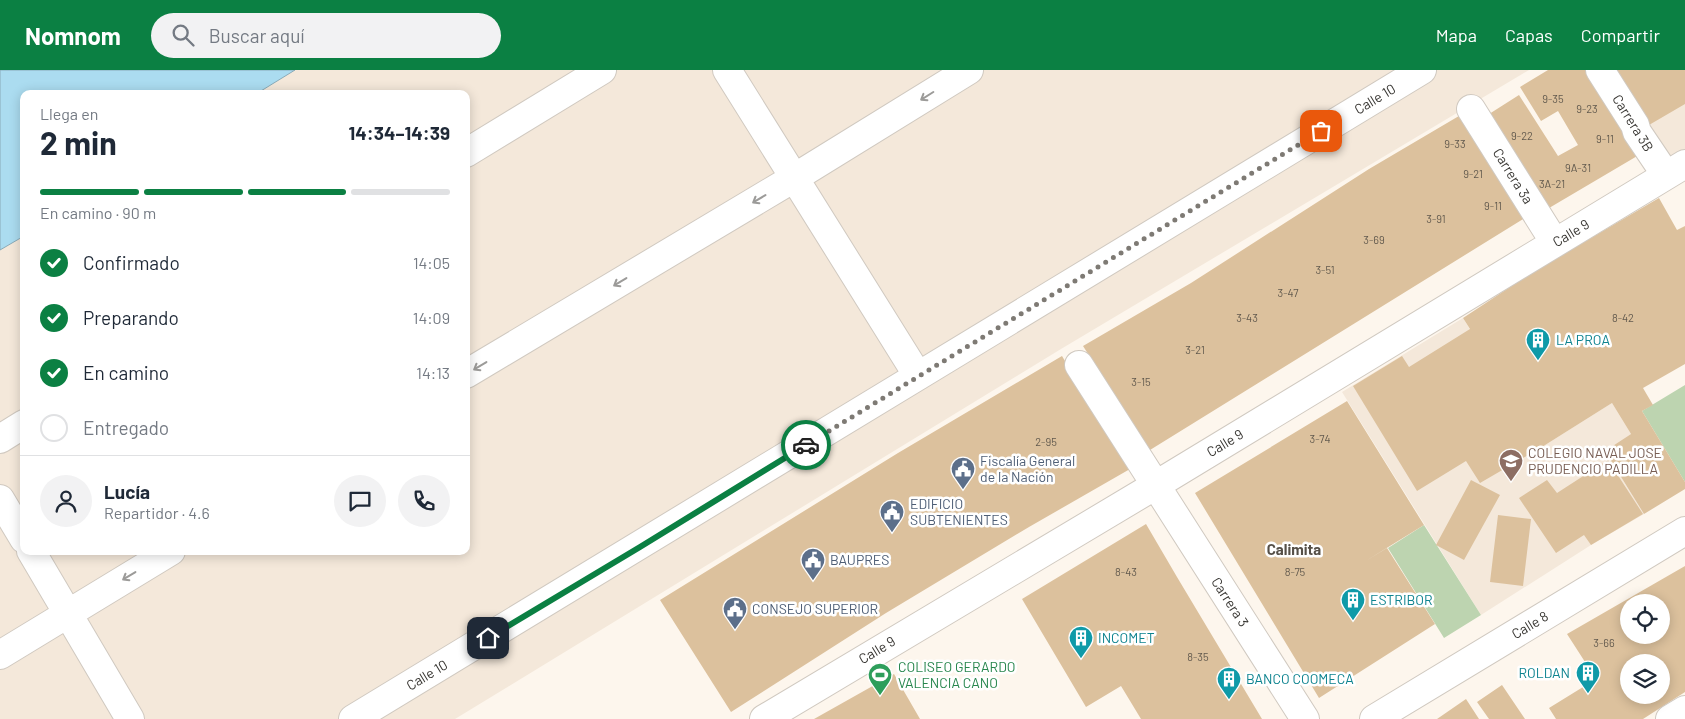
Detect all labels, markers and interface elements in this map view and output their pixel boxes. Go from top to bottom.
search box [151,13,501,58]
text: Nomnom [25,21,121,50]
icon: search [169,21,197,49]
text: Buscar aquí [209,24,305,47]
text: Mapa [1436,24,1477,46]
text: Capas [1505,24,1553,46]
text: Compartir [1581,24,1660,46]
street label: Calle 10 [1351,80,1398,117]
one-way arrow [921,91,935,101]
street label: Carrera 3B [1609,91,1658,154]
house number: 9-35 [1542,92,1564,105]
house number: 9-23 [1576,102,1598,115]
text: Llega en [40,104,98,123]
pin [1300,110,1342,152]
icon: bag [1307,117,1335,145]
text: 14:34–14:39 [349,121,450,144]
text: 2 min [40,123,117,161]
house number: 9-22 [1511,129,1533,142]
house number: 9-11 [1596,132,1614,145]
house number: 9-33 [1444,137,1466,150]
street label: Carrera 3a [1490,145,1537,207]
house number: 9A-31 [1565,161,1591,174]
house number: 9-21 [1463,167,1483,180]
house number: 3A-21 [1539,177,1565,190]
one-way arrow [752,194,766,204]
house number: 9-11 [1484,199,1502,212]
text: En camino · 90 m [40,203,156,222]
house number: 3-91 [1426,212,1446,225]
street label: Calle 9 [1549,215,1592,250]
house number: 3-69 [1363,233,1385,246]
icon: check [40,249,68,277]
text: Confirmado [83,251,180,274]
text: 14:05 [413,253,450,272]
house number: 3-51 [1315,263,1335,276]
one-way arrow [613,278,627,288]
house number: 3-47 [1278,286,1298,299]
icon: check [40,304,68,332]
text: Preparando [83,306,179,329]
text: 14:09 [413,308,450,327]
house number: 3-43 [1236,311,1258,324]
house number: 8-42 [1612,311,1634,324]
building icon: LA PROA [1525,327,1551,361]
place label: LA PROA [1556,331,1610,348]
house number: 3-21 [1185,343,1205,356]
icon: check [40,359,68,387]
text: En camino [83,361,169,384]
one-way arrow [474,361,488,371]
text: 14:13 [416,363,450,382]
house number: 3-15 [1131,375,1151,388]
text: Entregado [83,416,169,439]
courier [781,420,831,470]
street label: Calle 9 [1203,425,1246,460]
icon: car [792,431,820,459]
house number: 3-74 [1310,432,1330,445]
house number: 2-95 [1035,435,1057,448]
place label: COLEGIO NAVAL JOSE PRUDENCIO PADILLA [1528,444,1662,477]
school or university icon: COLEGIO NAVAL JOSE PRUDENCIO PADILLA [1498,448,1524,482]
place label: Fiscalía General de la Nación [980,452,1075,485]
public building icon: Fiscalía General de la Nación [950,456,976,490]
button: person [40,475,92,527]
button: chat [334,475,386,527]
button: phone [398,475,450,527]
text: Lucía [104,480,150,503]
place label: EDIFICIO SUBTENIENTES [910,495,1008,528]
public building icon: EDIFICIO SUBTENIENTES [879,499,905,533]
text: Repartidor · 4.6 [104,503,210,522]
district label: Calimita [1267,540,1321,558]
public building icon: BAUPRES [800,547,826,581]
place label: BAUPRES [830,551,889,568]
house number: 8-43 [1115,565,1137,578]
house number: 8-75 [1285,565,1306,578]
one-way arrow [123,572,137,582]
street label: Carrera 3 [1208,574,1253,630]
building icon: ESTRIBOR [1340,587,1366,621]
place label: ESTRIBOR [1370,591,1433,608]
map controls [1620,594,1670,704]
button: locate [1620,594,1670,644]
public building icon: CONSEJO SUPERIOR [722,596,748,630]
place label: CONSEJO SUPERIOR [752,600,878,617]
street label: Calle 8 [1508,607,1551,642]
pin [467,617,509,659]
icon: home [474,624,502,652]
building icon: INCOMET [1068,625,1094,659]
place label: INCOMET [1098,629,1155,646]
street label: Calle 9 [855,632,898,667]
house number: 3-66 [1593,636,1615,649]
house number: 8-35 [1187,650,1209,663]
button: layers [1620,654,1670,704]
street label: Calle 10 [403,656,450,693]
place label: COLISEO GERARDO VALENCIA CANO [898,658,1015,691]
building icon: ROLDAN [1575,660,1601,694]
sports icon: COLISEO GERARDO VALENCIA CANO [867,662,893,696]
place label: ROLDAN [1518,664,1570,681]
building icon: BANCO COOMECA [1216,666,1242,700]
place label: BANCO COOMECA [1246,670,1354,687]

